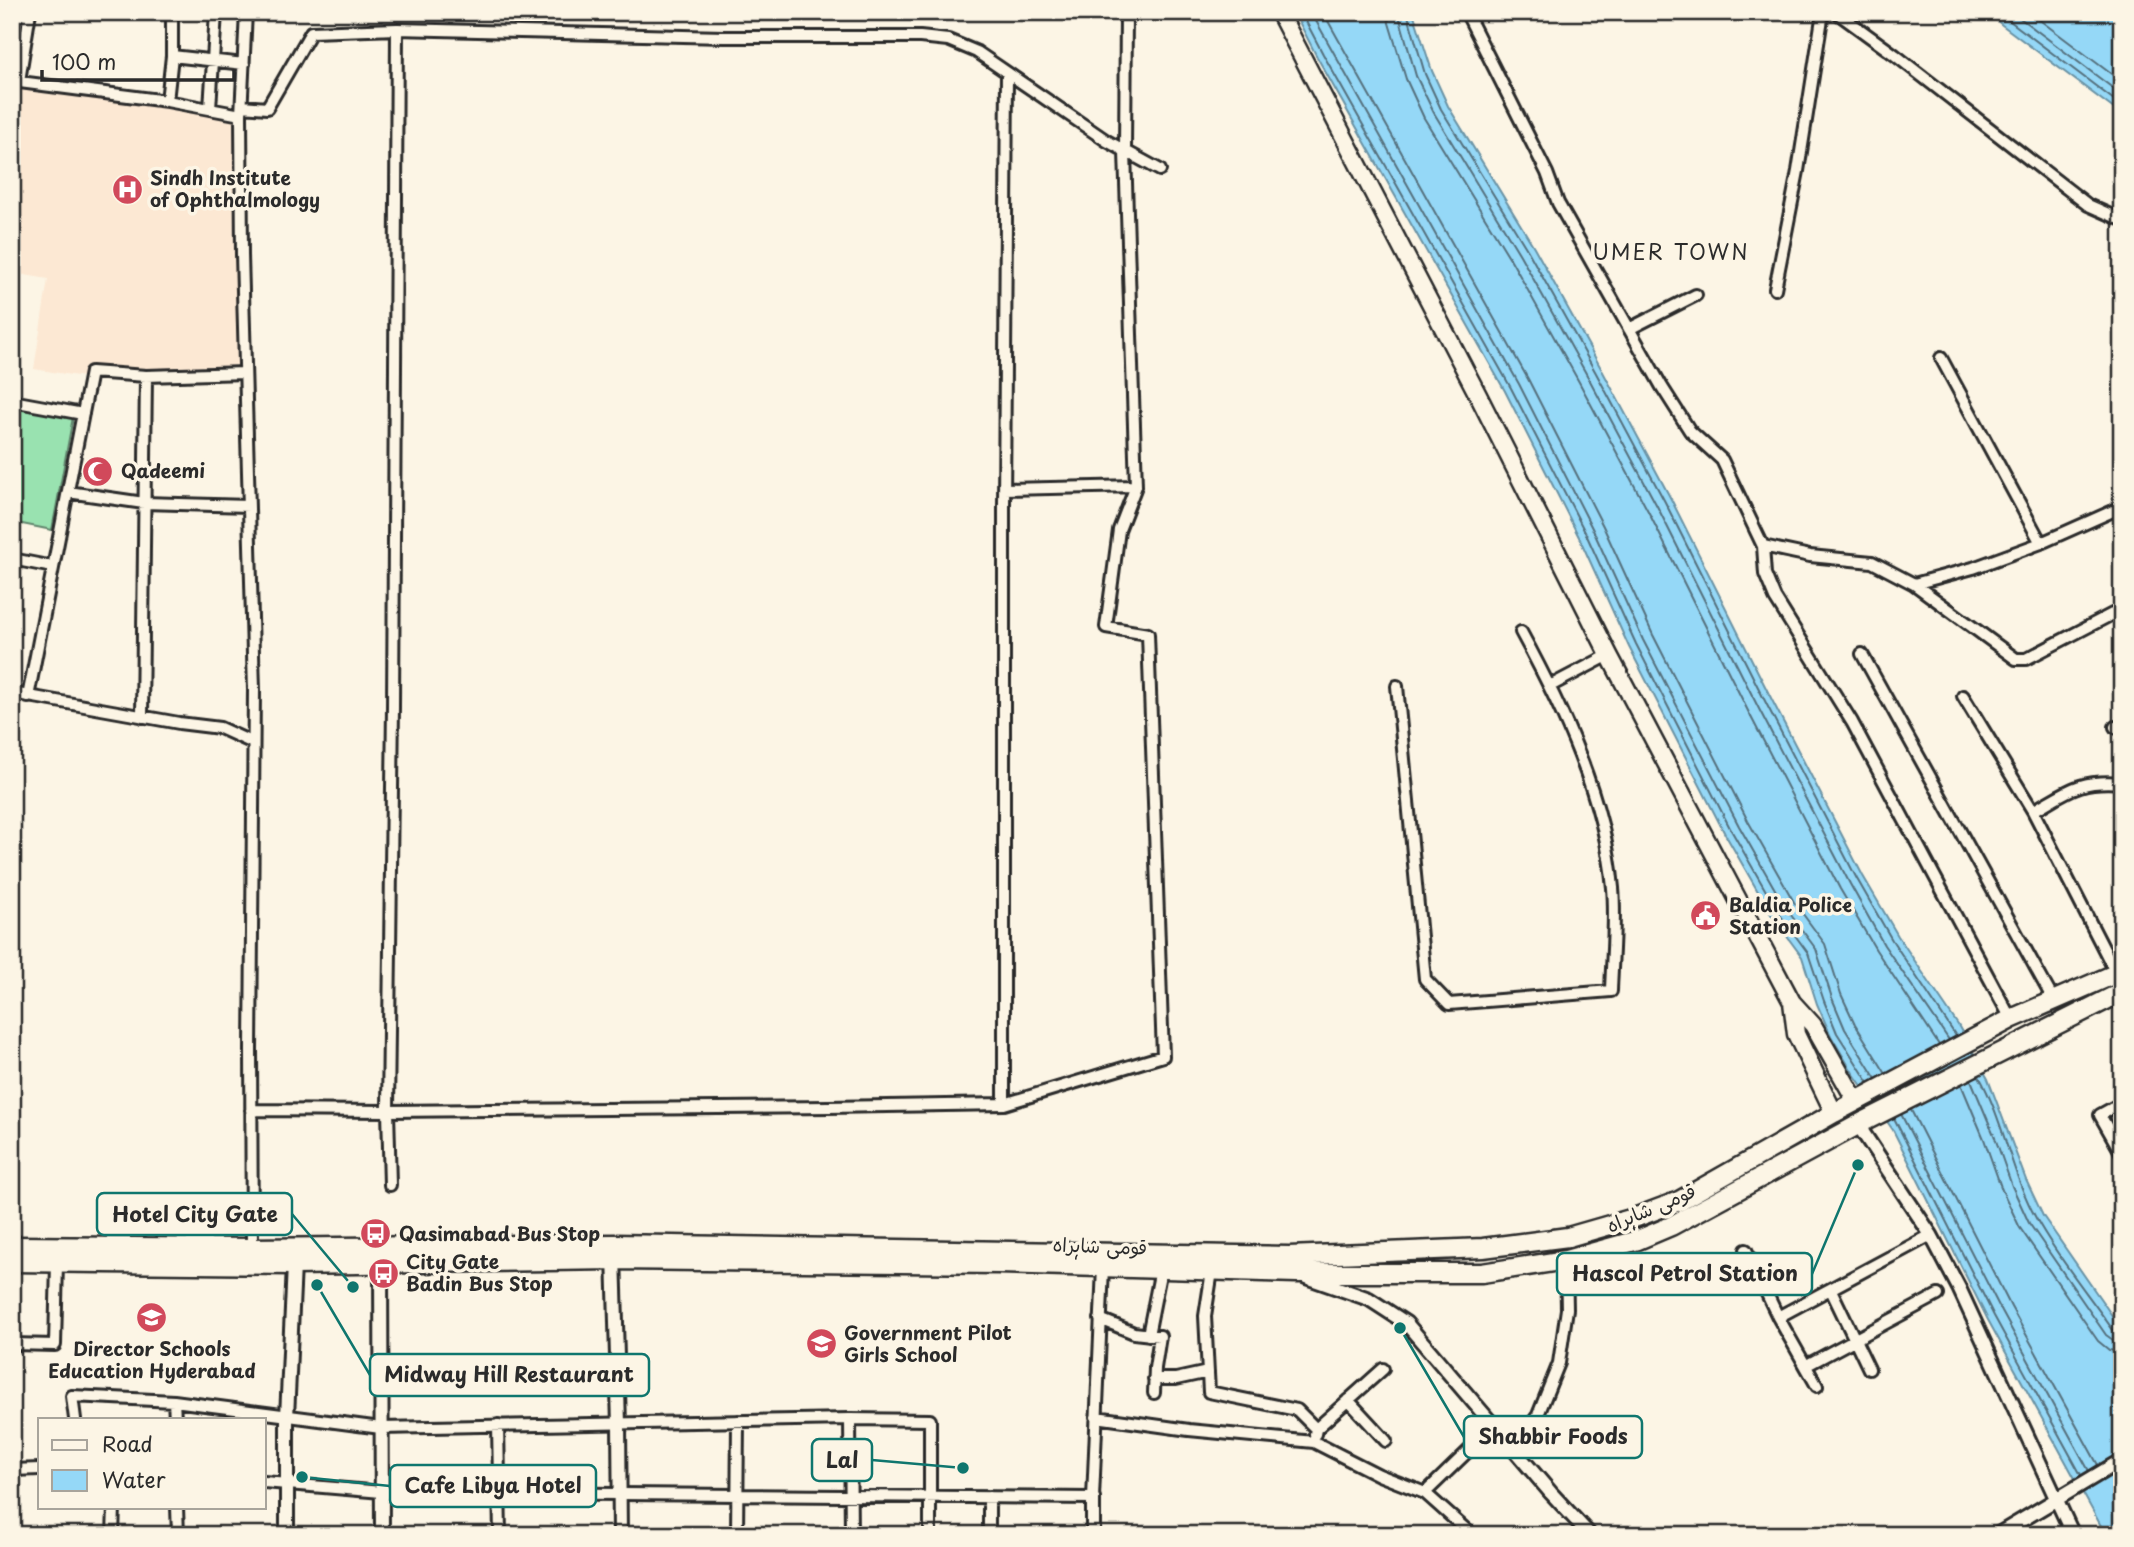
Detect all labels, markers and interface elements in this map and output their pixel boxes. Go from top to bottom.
scale bar [42,38,234,82]
text: 100 m [52,45,116,77]
place label: Sindh Institute of Ophthalmology [150,163,320,213]
hospital icon: Sindh Institute of Ophthalmology [110,172,144,206]
district label: UMER TOWN [1592,235,1750,267]
mosque icon: Qadeemi [81,454,115,488]
place label: Qadeemi [121,456,205,484]
place label: Baldia Police Station [1729,890,1852,940]
public building icon: Baldia Police Station [1689,899,1723,933]
street label: قومی شاہراہ [1602,1176,1700,1240]
callout: Hotel City Gate [97,1193,292,1235]
text: Hotel City Gate [112,1197,278,1229]
bus stop icon: Qasimabad Bus Stop [359,1217,393,1251]
place label: Qasimabad Bus Stop [399,1219,600,1247]
street label: قومی شاہراہ [1052,1229,1148,1263]
place label: City Gate Badin Bus Stop [406,1247,553,1297]
callout: Hascol Petrol Station [1557,1253,1812,1295]
bus stop icon: City Gate Badin Bus Stop [366,1256,400,1290]
text: Hascol Petrol Station [1572,1256,1798,1288]
school or university icon: Director Schools Education Hyderabad [135,1301,169,1335]
place label: Government Pilot Girls School [844,1318,1012,1368]
school or university icon: Government Pilot Girls School [804,1327,838,1361]
place label: Director Schools Education Hyderabad [48,1334,256,1384]
callout: Midway Hill Restaurant [370,1354,649,1396]
text: Midway Hill Restaurant [384,1357,634,1389]
callout: Shabbir Foods [1464,1416,1642,1458]
legend [38,1418,266,1508]
text: Shabbir Foods [1478,1419,1628,1451]
text: Road [102,1427,153,1459]
callout: Lal [812,1439,872,1481]
text: Lal [826,1443,858,1475]
text: Water [102,1463,166,1495]
callout: Cafe Libya Hotel [390,1465,596,1507]
text: Cafe Libya Hotel [404,1468,582,1500]

